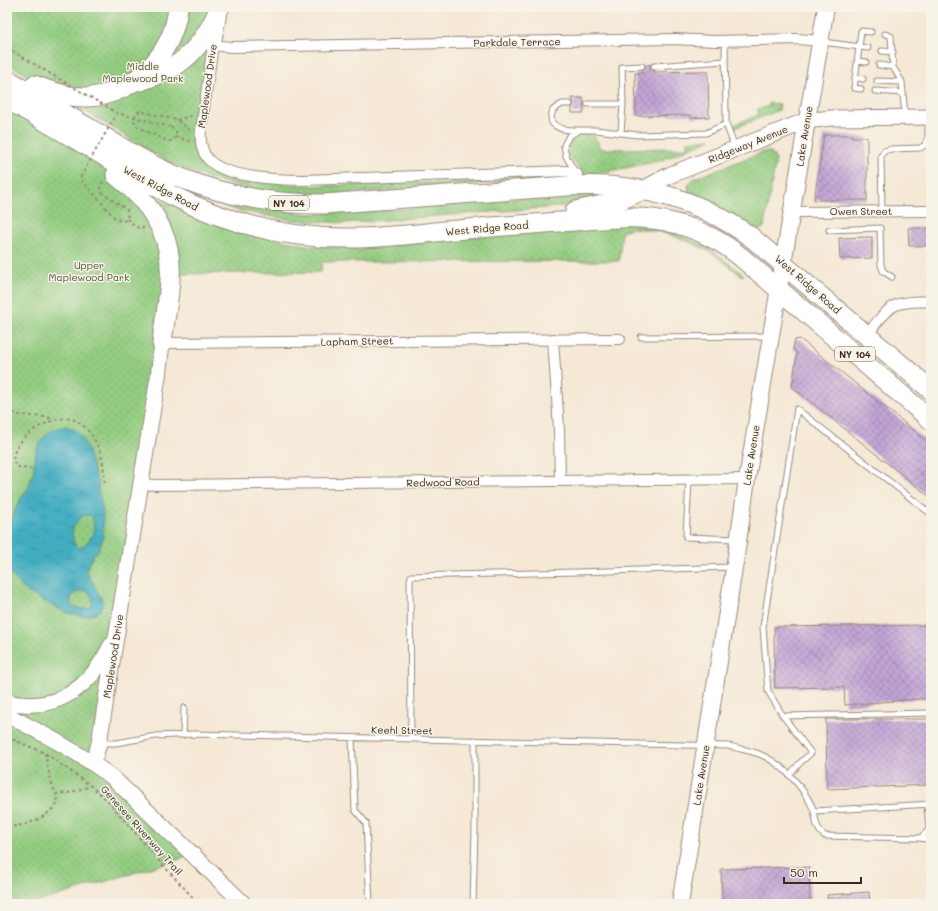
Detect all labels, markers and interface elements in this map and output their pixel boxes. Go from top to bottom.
street label: Parkdale Terrace [473,34,561,50]
street label: Maplewood Drive [194,43,220,129]
park label: Middle Maplewood Park [103,59,183,85]
street label: Lake Avenue [792,105,816,167]
street label: Ridgeway Avenue [706,122,790,166]
street label: West Ridge Road [121,162,201,214]
road number: NY 104 [269,196,309,210]
street label: Owen Street [830,204,892,218]
street label: West Ridge Road [445,217,529,239]
street label: West Ridge Road [772,251,844,317]
park label: Upper Maplewood Park [49,258,129,284]
street label: Lapham Street [321,333,393,349]
road number: NY 104 [835,347,875,361]
street label: Lake Avenue [739,424,763,486]
street label: Redwood Road [406,474,480,490]
street label: Maplewood Drive [99,613,127,699]
street label: Keehl Street [371,722,433,738]
street label: Lake Avenue [689,744,713,806]
street label: Genesee Riverway Trail [98,782,186,878]
scale bar [784,859,861,885]
text: 50 m [790,864,818,880]

